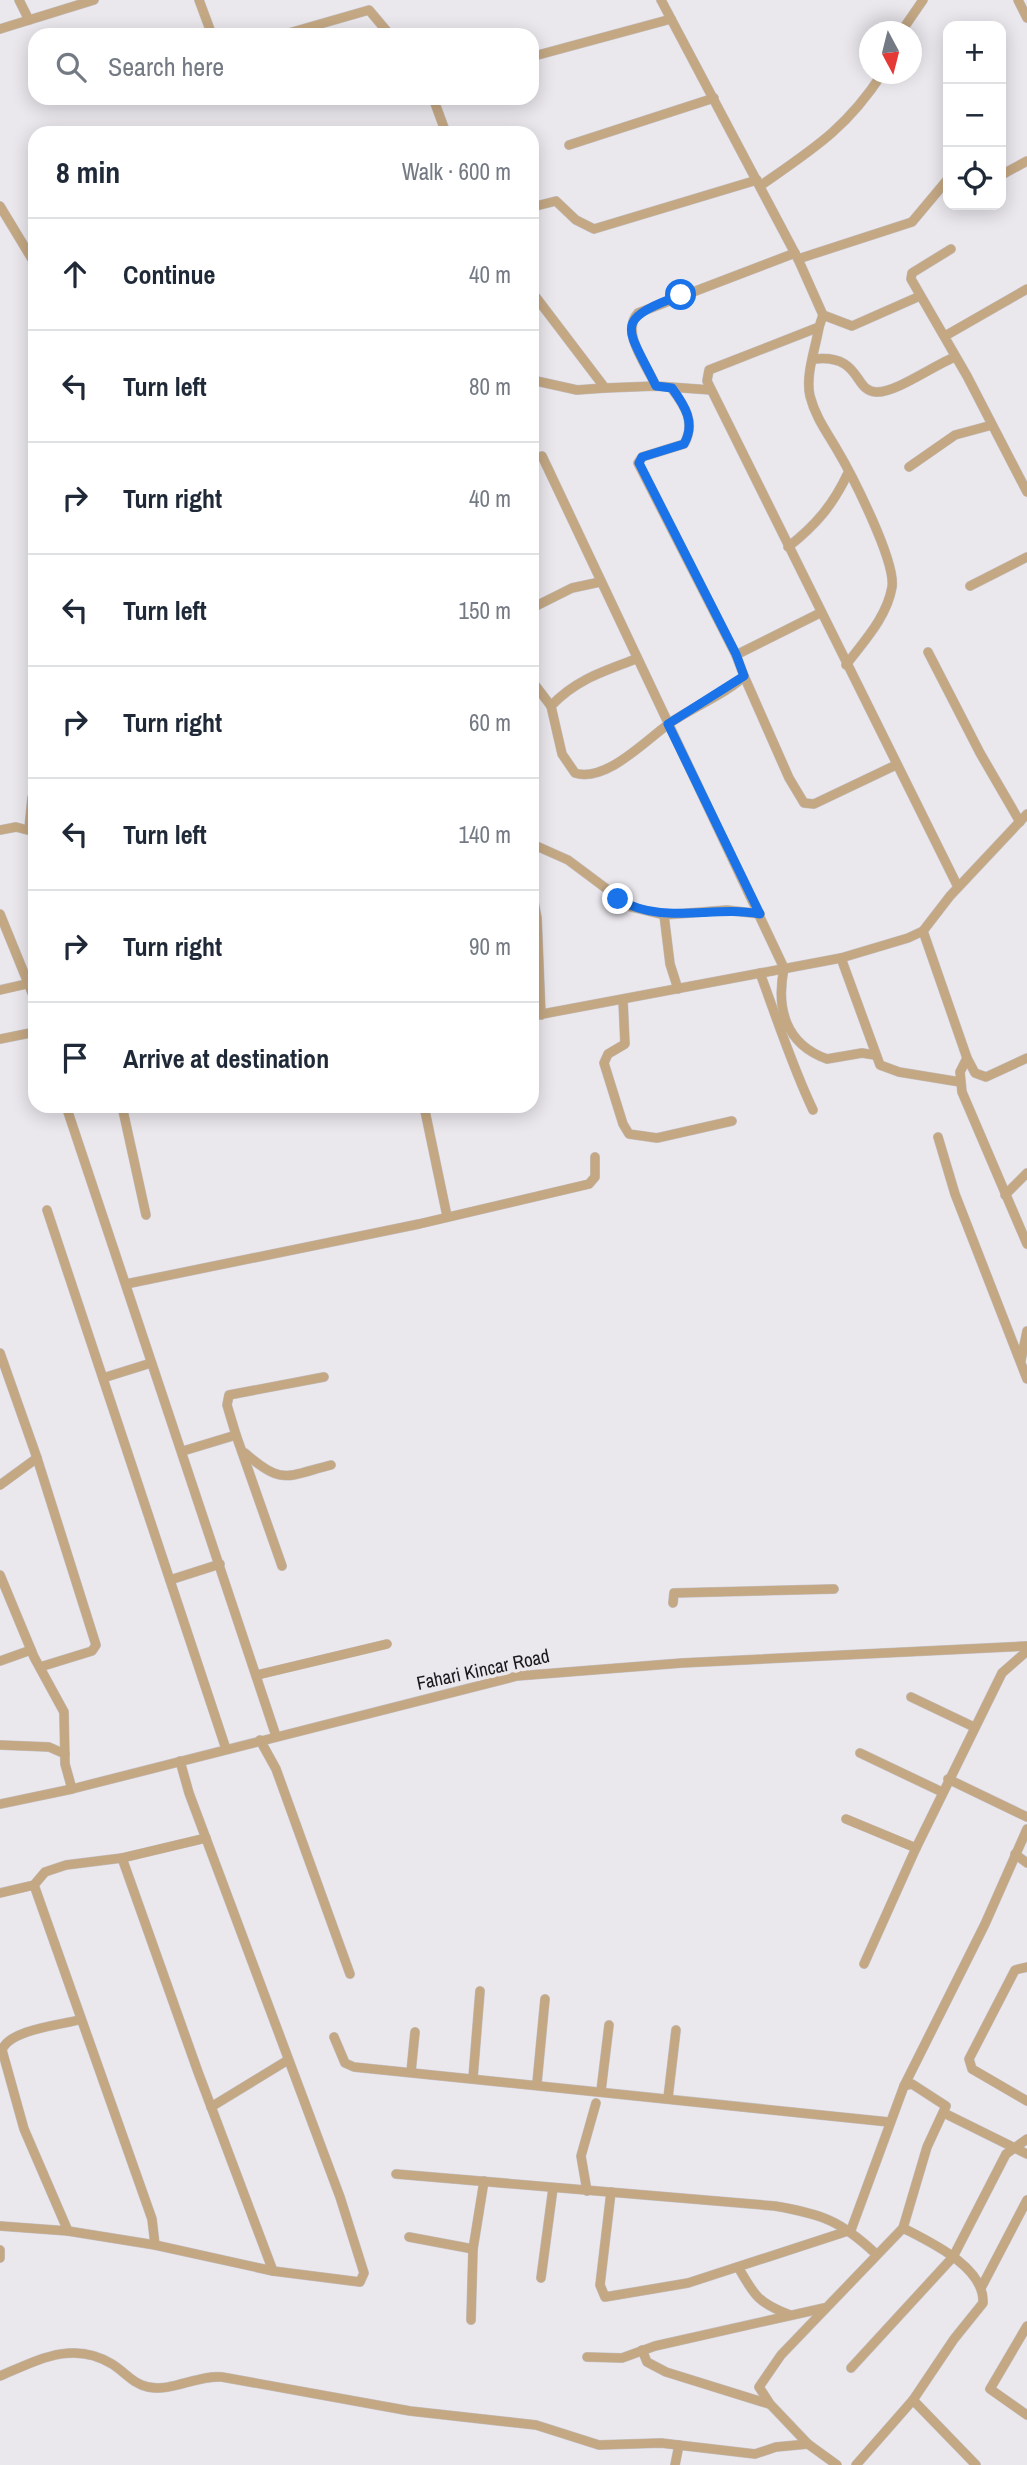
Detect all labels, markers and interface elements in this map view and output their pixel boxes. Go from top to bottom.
north arrow [859,21,922,84]
map controls [943,21,1006,210]
button: + [943,21,1006,84]
search box [28,28,539,105]
icon: search [52,48,90,86]
text: Search here [108,49,224,84]
button: − [943,84,1006,147]
button: locate [943,147,1006,210]
text: 8 min [56,152,120,192]
text: Walk · 600 m [402,156,511,187]
icon: ahead [56,255,94,293]
text: Continue [123,257,215,292]
text: 40 m [469,259,511,290]
route start [665,279,696,310]
icon: left [56,367,94,405]
text: Turn left [123,369,207,404]
text: 80 m [469,371,511,402]
icon: right [56,479,94,517]
text: Turn right [123,481,222,516]
text: 40 m [469,483,511,514]
icon: left [56,591,94,629]
text: Turn left [123,593,207,628]
text: 150 m [459,595,511,626]
icon: right [56,703,94,741]
text: Turn right [123,705,222,740]
text: 60 m [469,707,511,738]
icon: left [56,815,94,853]
text: Turn left [123,817,207,852]
text: 140 m [459,819,511,850]
route end [602,883,633,914]
icon: right [56,927,94,965]
text: Turn right [123,929,222,964]
text: 90 m [469,931,511,962]
icon: arrive [56,1039,94,1077]
text: Arrive at destination [123,1041,329,1076]
street label: Fahari Kincar Road [414,1642,552,1696]

